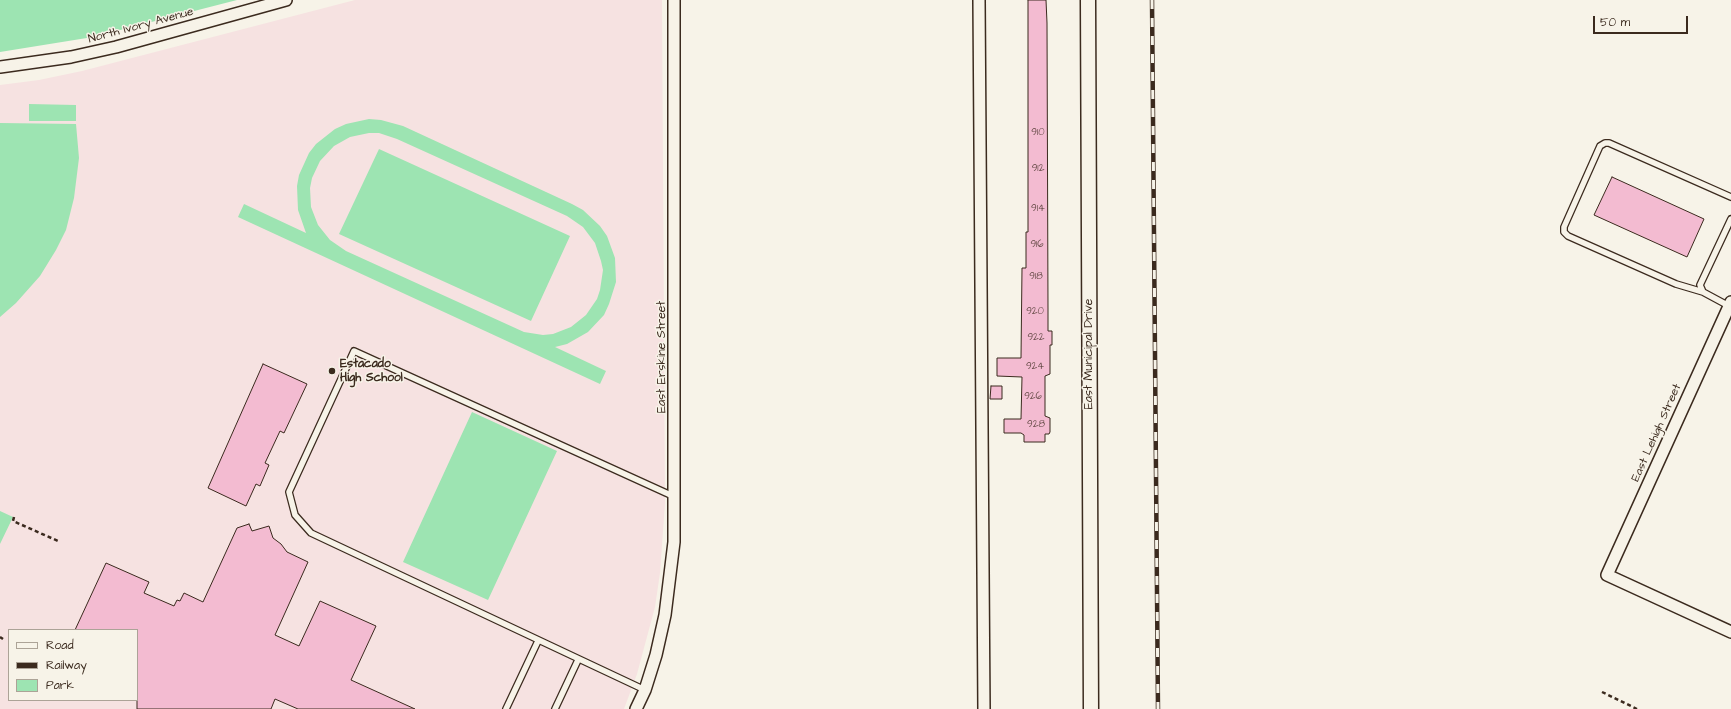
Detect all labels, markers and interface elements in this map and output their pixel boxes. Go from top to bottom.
street label: North Ivory Avenue [87,5,195,47]
scale bar [1595,8,1690,34]
text: 50 m [1600,14,1630,31]
house number: 910 [1031,127,1045,139]
house number: 912 [1032,163,1044,175]
house number: 914 [1031,203,1045,215]
house number: 916 [1030,239,1044,251]
house number: 918 [1029,271,1043,283]
street label: East Municipal Drive [1082,299,1096,409]
street label: East Erskine Street [655,301,669,413]
house number: 920 [1026,306,1044,318]
house number: 922 [1027,332,1045,344]
place label: Estacado High School [340,357,403,385]
house number: 924 [1026,361,1044,373]
marker: Estacado High School [327,366,337,376]
street label: East Lehigh Street [1629,382,1685,484]
house number: 926 [1024,391,1042,403]
house number: 928 [1027,419,1045,431]
legend [8,629,138,701]
text: Road [46,637,74,654]
text: Railway [46,657,87,674]
text: Park [46,677,74,694]

